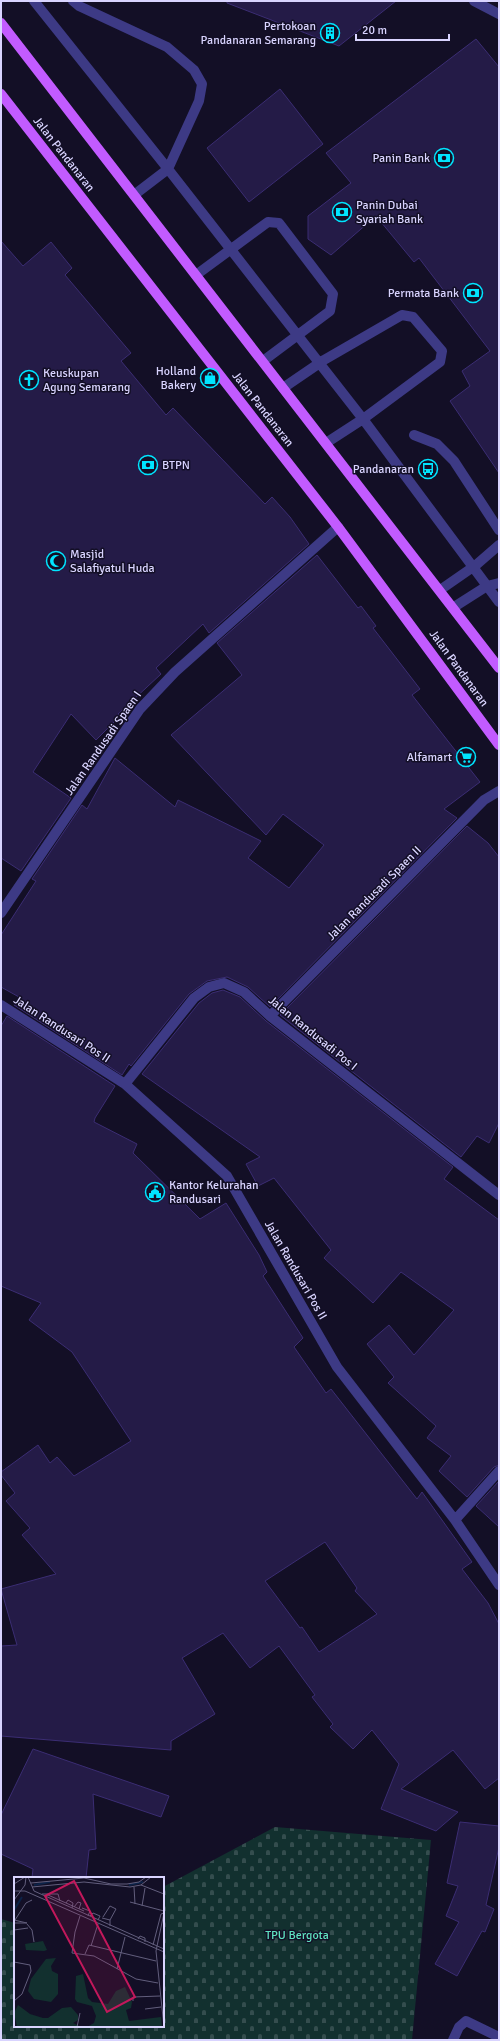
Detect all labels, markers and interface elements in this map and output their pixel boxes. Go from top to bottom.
scale bar [356,16,449,42]
place label: Pertokoan Pandanaran Semarang [201,19,316,48]
building icon: Pertokoan Pandanaran Semarang [319,22,341,44]
text: 20 m [362,23,387,38]
street label: Jalan Pandanaran [30,114,98,195]
bank icon: Panin Bank [433,147,455,169]
place label: Panin Bank [372,151,430,166]
place label: Panin Dubai Syariah Bank [356,198,423,227]
bank icon: Panin Dubai Syariah Bank [331,201,353,223]
bank icon: Permata Bank [462,282,484,304]
place label: Permata Bank [388,286,459,301]
place label: Holland Bakery [156,364,196,393]
place label: Keuskupan Agung Semarang [43,366,130,395]
shop icon: Holland Bakery [199,367,221,389]
church icon: Keuskupan Agung Semarang [18,369,40,391]
street label: Jalan Pandanaran [229,369,297,450]
bank icon: BTPN [137,454,159,476]
place label: BTPN [162,458,190,473]
bus stop icon: Pandanaran [417,458,439,480]
place label: Pandanaran [353,462,414,477]
place label: Masjid Salafiyatul Huda [70,547,155,576]
mosque icon: Masjid Salafiyatul Huda [45,550,67,572]
street label: Jalan Pandanaran [426,627,491,710]
street label: Jalan Randusadi Spaen I [62,688,145,798]
supermarket icon: Alfamart [455,746,477,768]
place label: Alfamart [407,750,452,765]
street label: Jalan Randusadi Spaen II [324,843,425,944]
street label: Jalan Randusari Pos II [11,993,113,1066]
street label: Jalan Randusadi Pos I [265,993,360,1074]
place label: Kantor Kelurahan Randusari [169,1178,259,1207]
public building icon: Kantor Kelurahan Randusari [144,1181,166,1203]
street label: Jalan Randusari Pos II [261,1218,330,1323]
inset map [14,1877,164,2027]
park label: TPU Bergota [265,1928,329,1943]

